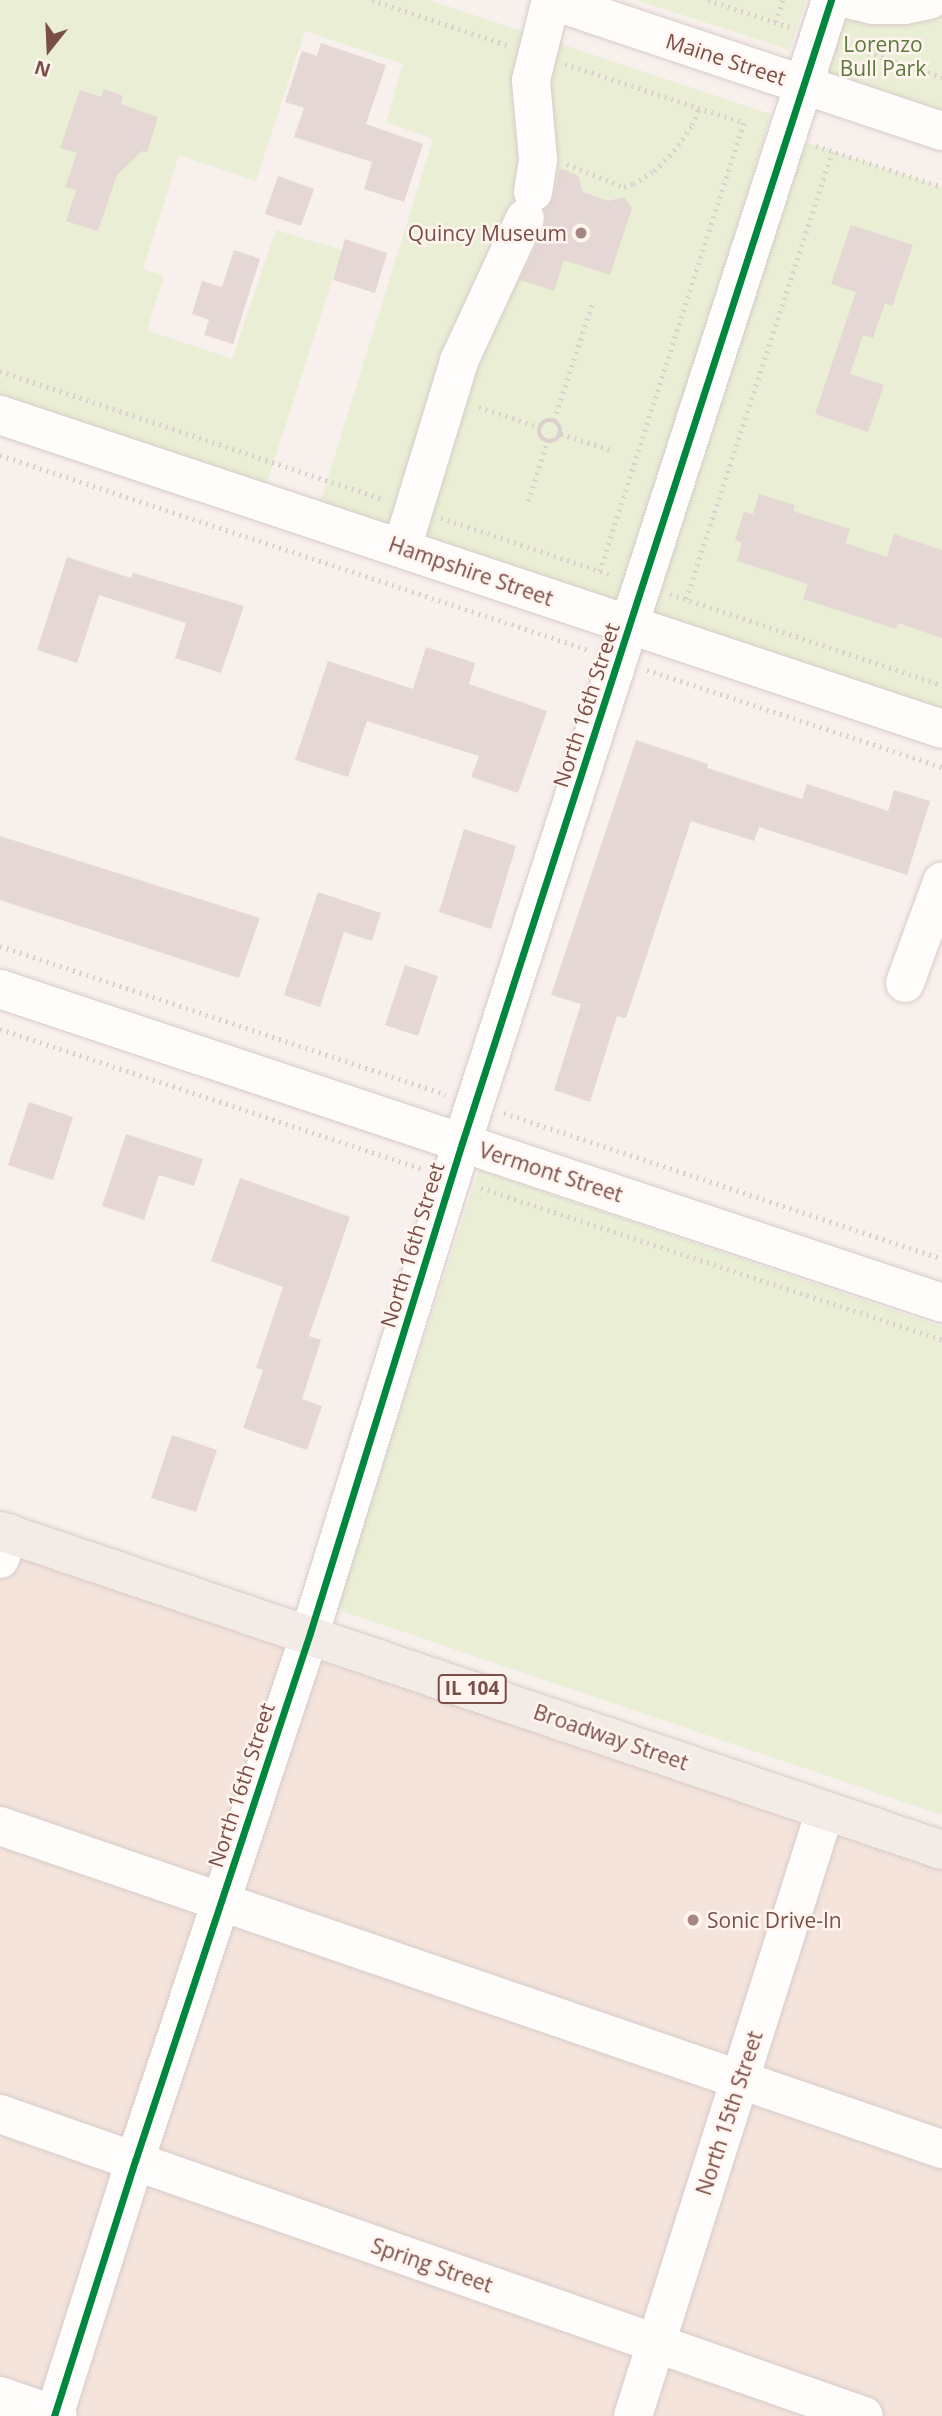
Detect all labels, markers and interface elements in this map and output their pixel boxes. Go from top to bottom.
north arrow [14,14,84,84]
street label: Maine Street [663,28,789,90]
park label: Lorenzo Bull Park [840,31,926,81]
text: N [31,54,54,84]
place label: Quincy Museum [408,220,567,246]
marker: Quincy Museum [573,225,589,241]
street label: Hampshire Street [386,531,556,611]
street label: North 16th Street [548,620,624,790]
street label: Vermont Street [476,1137,626,1207]
street label: North 16th Street [375,1159,449,1331]
road number: IL 104 [437,1674,507,1704]
street label: Broadway Street [530,1699,692,1775]
street label: North 16th Street [203,1700,279,1870]
place label: Sonic Drive-In [707,1907,842,1933]
marker: Sonic Drive-In [685,1912,701,1928]
street label: North 15th Street [691,2028,767,2198]
street label: Spring Street [368,2232,496,2298]

